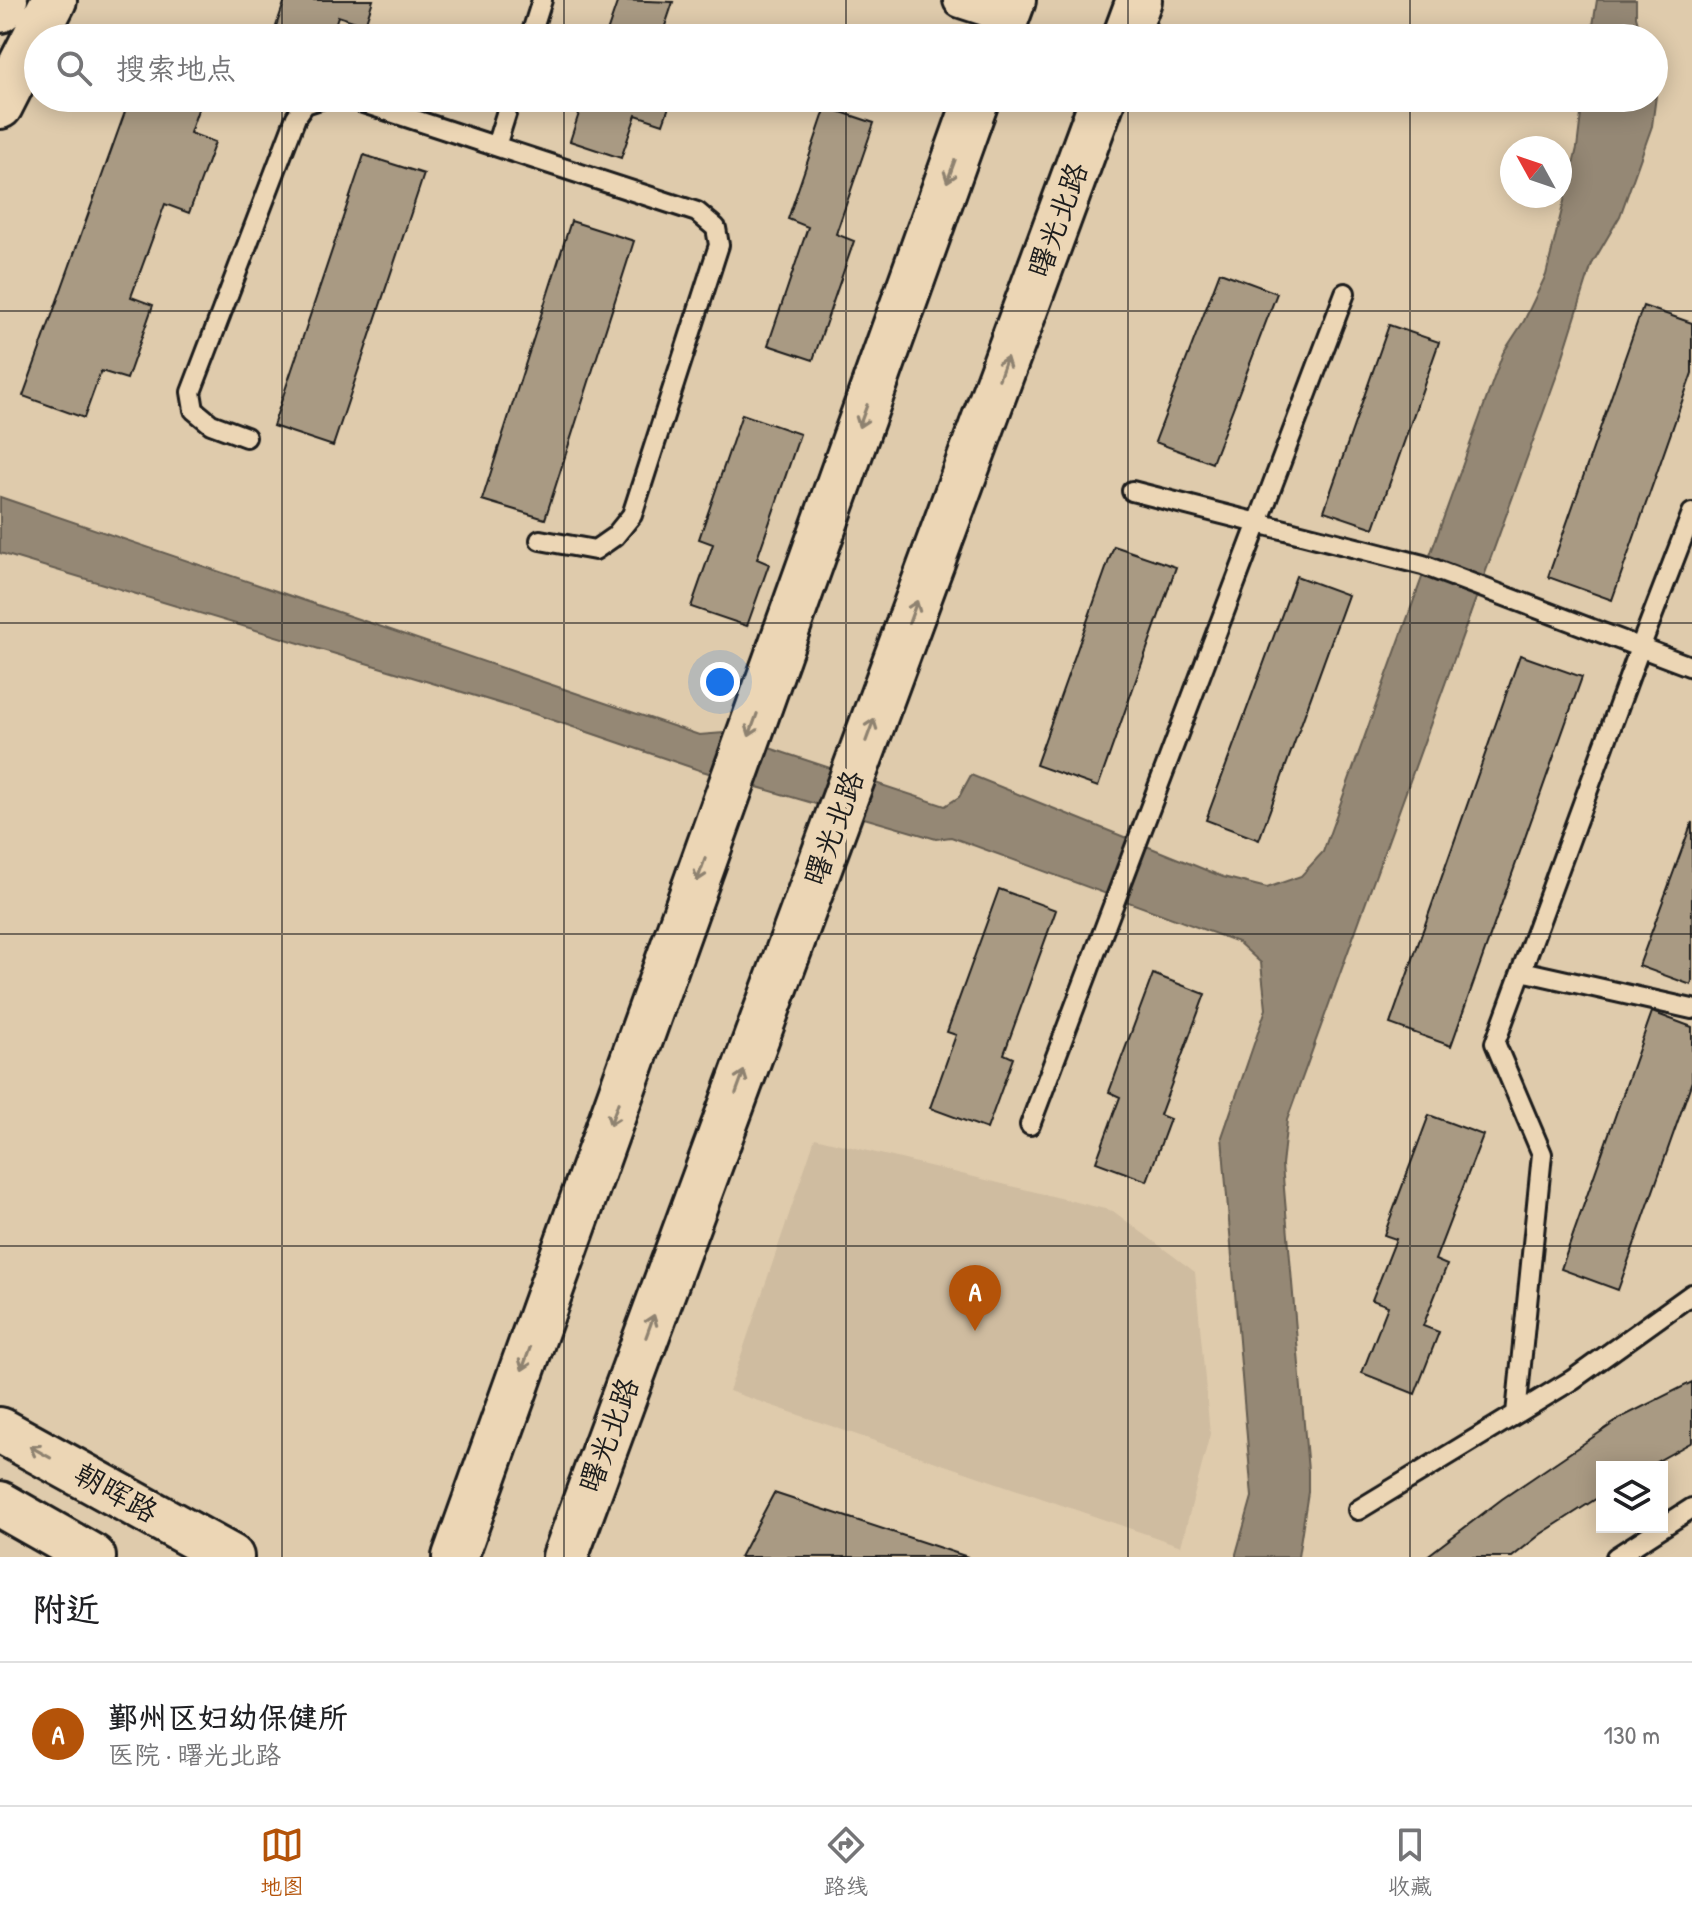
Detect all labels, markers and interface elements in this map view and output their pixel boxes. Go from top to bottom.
search box [24,24,1668,112]
icon: search [52,46,96,90]
text: 搜索地点 [116,48,236,88]
north arrow [1500,136,1572,208]
street label: 曙光北路 [1018,156,1096,283]
one-way arrow [943,159,957,183]
one-way arrow [997,356,1011,381]
one-way arrow [855,403,870,428]
one-way arrow [907,600,921,625]
your location [700,662,740,702]
one-way arrow [745,712,759,737]
one-way arrow [863,718,878,743]
street label: 曙光北路 [794,764,872,891]
one-way arrow [693,857,707,881]
one-way arrow [734,1070,748,1095]
one-way arrow [605,1102,620,1127]
pin: A [949,1265,1001,1331]
one-way arrow [644,1314,658,1339]
one-way arrow [518,1346,532,1371]
street label: 曙光北路 [569,1371,647,1498]
one-way arrow [29,1444,53,1459]
street label: 朝晖路 [67,1453,166,1531]
map controls [1596,1461,1668,1533]
button: layers [1596,1461,1668,1533]
text: 附近 [32,1586,100,1632]
text: 鄞州区妇幼保健所 [108,1697,348,1737]
text: A [52,1717,64,1752]
text: 130 m [1604,1717,1660,1752]
text: 医院 · 曙光北路 [108,1737,281,1772]
tab: 地图 [260,1823,304,1901]
tab: 路线 [824,1823,868,1901]
tab: 收藏 [1388,1823,1432,1901]

